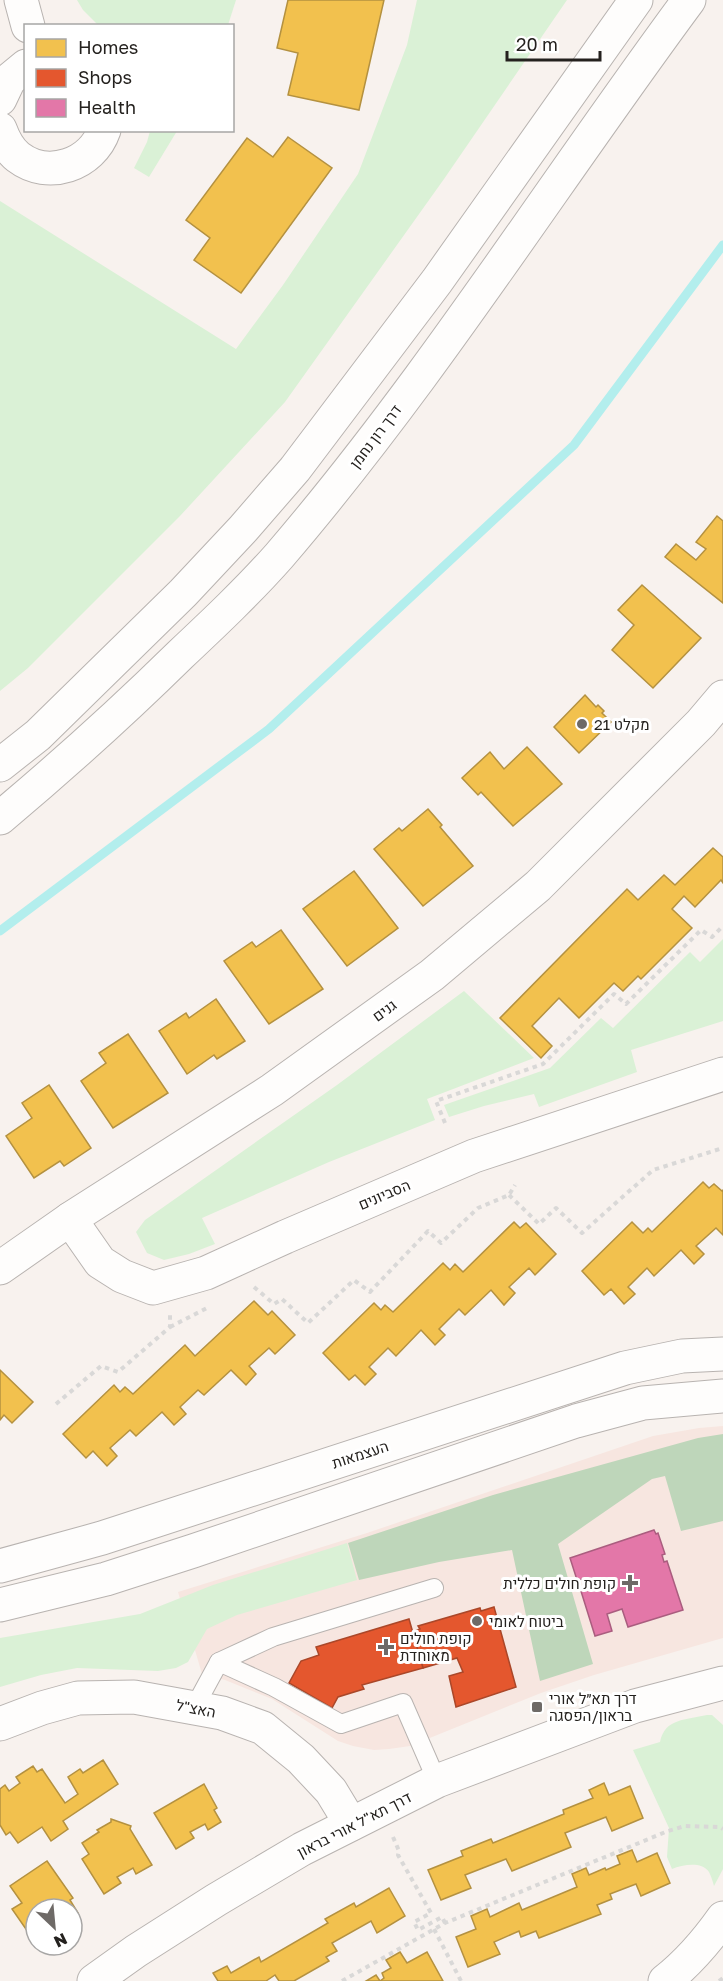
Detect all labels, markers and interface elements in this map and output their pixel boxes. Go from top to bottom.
legend [24,24,234,132]
scale bar [507,24,600,62]
text: 20 m [516,33,558,55]
text: Homes [78,36,138,58]
text: Shops [78,66,132,88]
text: Health [78,96,136,118]
street label: דרך רון נחמן [345,401,405,471]
place label: מקלט 21 [594,715,650,733]
marker: מקלט 21 [575,717,589,731]
street label: גנים [368,995,400,1025]
street label: הסביונים [355,1175,413,1213]
street label: העצמאות [329,1436,391,1472]
place label: קופת חולים כללית [503,1574,616,1592]
marker: קופת חולים כללית [621,1574,639,1592]
place label: ביטוח לאומי [489,1612,564,1630]
marker: ביטוח לאומי [470,1614,484,1628]
place label: קופת חולים מאוחדת [400,1629,472,1664]
marker: קופת חולים מאוחדת [377,1638,395,1656]
place label: דרך תא״ל אורי בראון/הפסגה [549,1689,637,1724]
street label: האצ"ל [175,1695,217,1721]
marker: דרך תא״ל אורי בראון/הפסגה [530,1700,544,1714]
street label: דרך תא"ל אורי בראון [294,1787,414,1861]
north arrow [24,1897,84,1957]
text: N [51,1929,70,1952]

